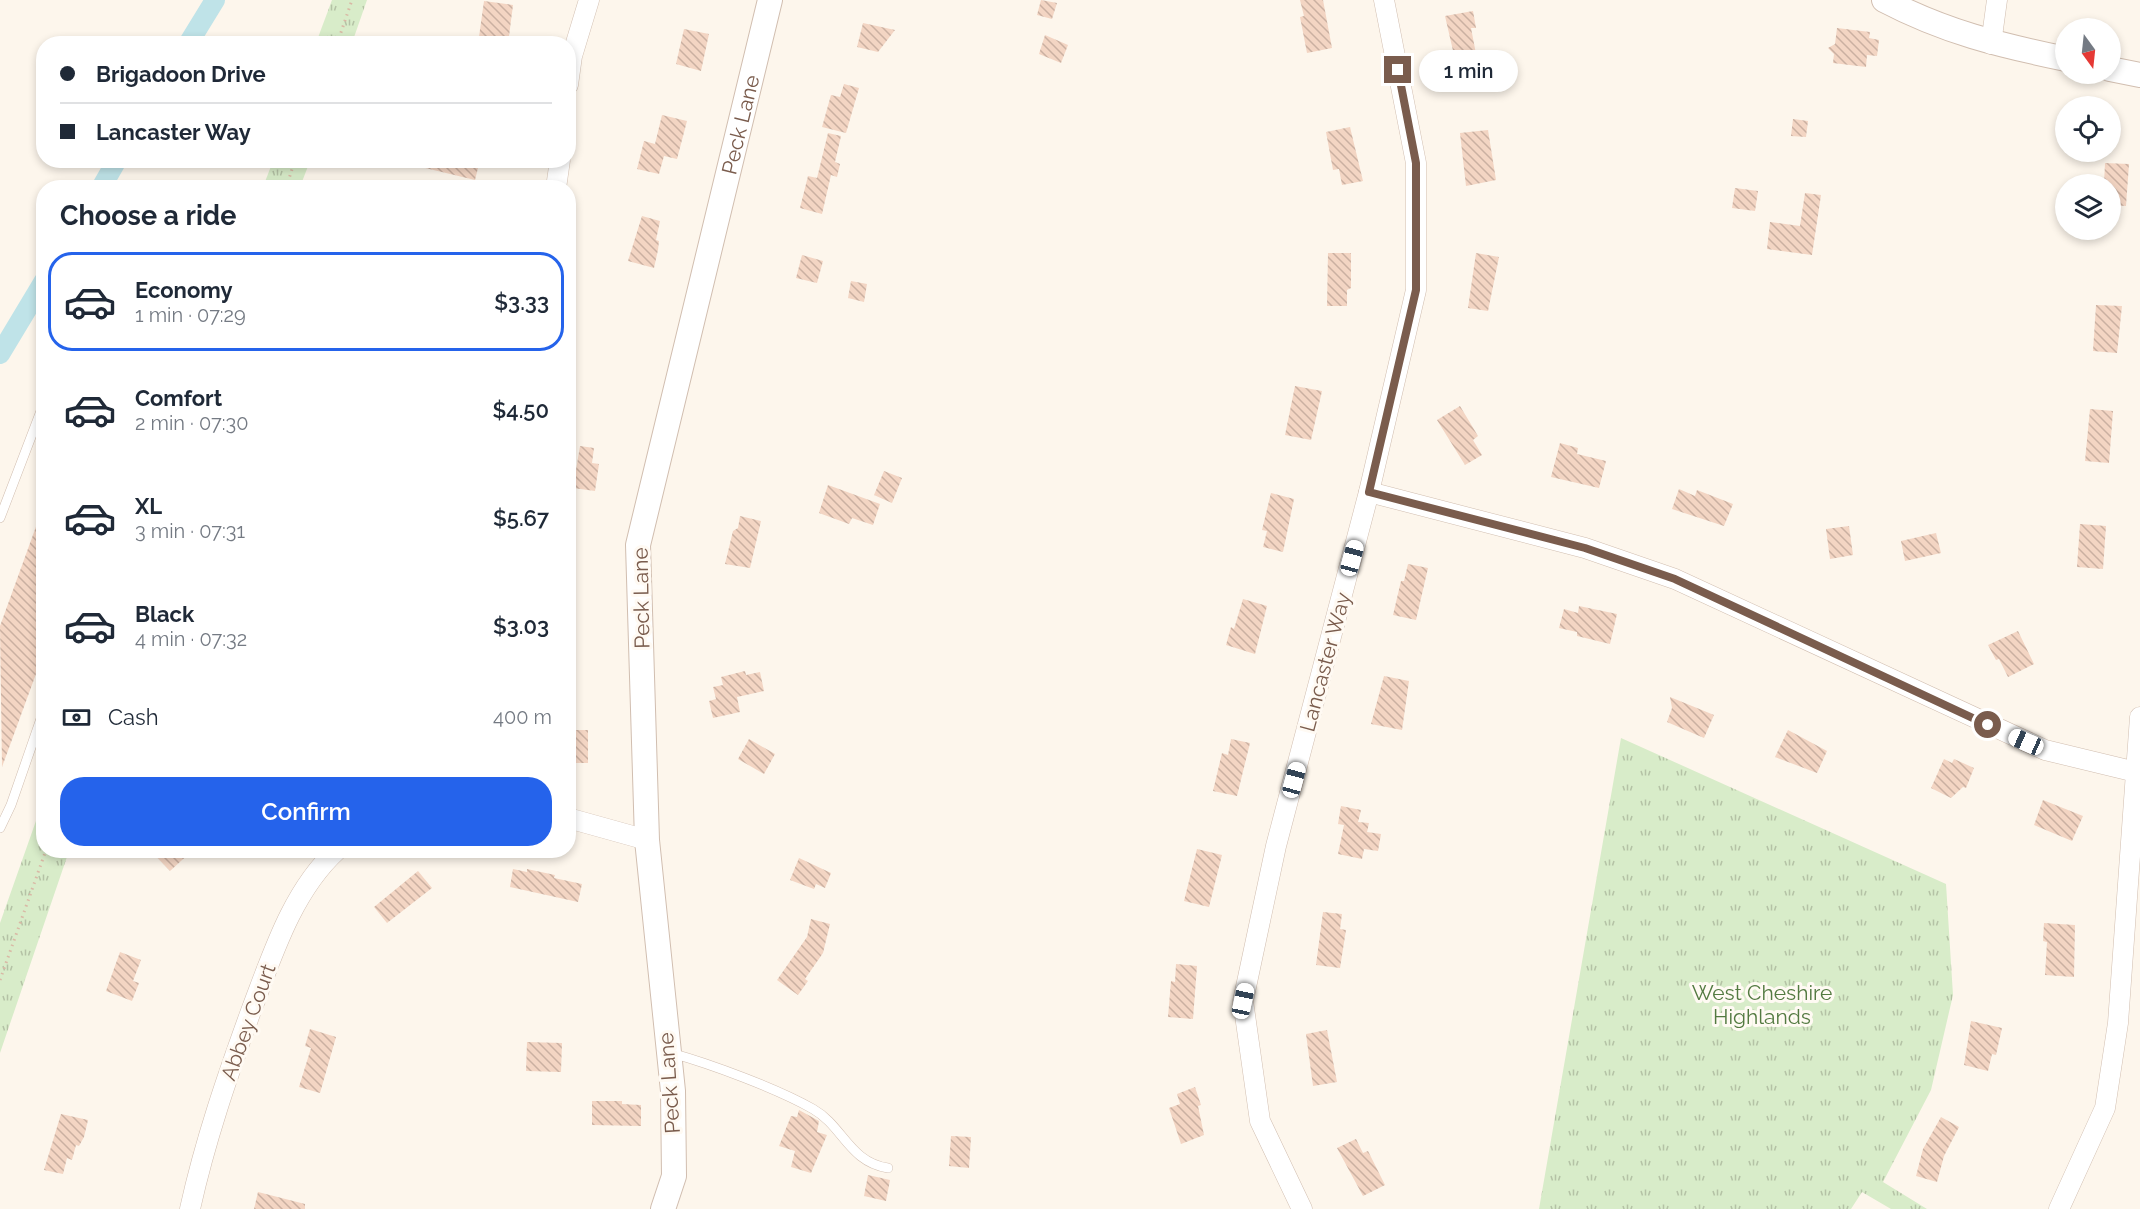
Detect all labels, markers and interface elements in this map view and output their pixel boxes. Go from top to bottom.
north arrow [2055,18,2121,84]
map controls [2055,18,2121,240]
callout: 1 min [1419,49,1518,91]
route end [1384,56,1411,83]
text: 1 min [1444,59,1493,83]
text: Brigadoon Drive [96,61,266,87]
street label: Peck Lane [716,72,764,177]
button: locate [2055,96,2121,162]
text: Lancaster Way [96,119,251,145]
button: layers [2055,174,2121,240]
text: Choose a ride [60,200,236,231]
icon: car [63,275,117,329]
text: Economy [135,277,233,303]
text: $3.33 [494,289,549,315]
text: 1 min · 07:29 [135,303,246,327]
icon: car [63,383,117,437]
text: Comfort [135,385,222,411]
text: $4.50 [492,397,549,423]
text: 2 min · 07:30 [135,411,248,435]
icon: car [63,491,117,545]
text: XL [135,493,162,519]
text: $5.67 [493,505,549,531]
text: 3 min · 07:31 [135,519,245,543]
car [1339,538,1365,578]
street label: Peck Lane [628,547,654,649]
street label: Lancaster Way [1294,590,1356,734]
icon: car [63,599,117,653]
text: Black [135,601,194,627]
text: $3.03 [493,613,549,639]
text: 4 min · 07:32 [135,627,247,651]
icon: cash [60,701,93,734]
text: Cash [108,704,159,730]
text: 400 m [493,705,552,729]
route start [1974,711,2001,738]
car [2006,726,2046,758]
car [1281,760,1307,800]
button: Confirm [60,777,552,846]
street label: Abbey Court [215,960,281,1084]
park label: West Cheshire Highlands [1692,980,1832,1029]
car [1230,982,1256,1020]
street label: Peck Lane [653,1032,685,1134]

